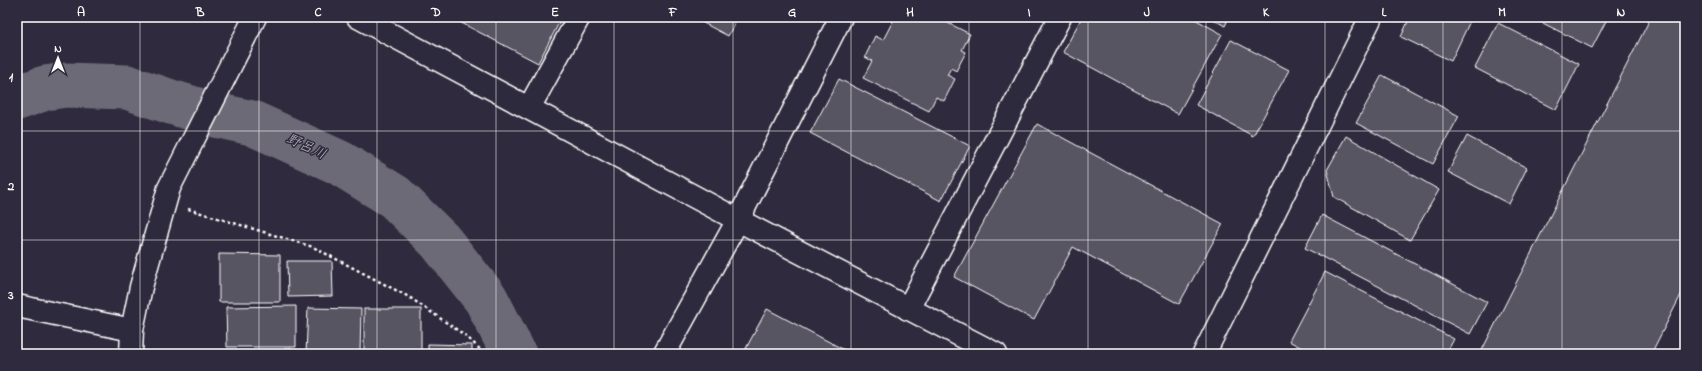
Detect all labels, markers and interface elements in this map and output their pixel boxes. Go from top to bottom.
text: A [77,3,85,22]
text: B [195,3,205,22]
text: C [314,3,322,22]
text: D [430,3,441,22]
text: E [551,3,559,22]
text: F [668,3,678,22]
text: G [788,3,796,22]
text: H [906,3,914,22]
text: I [1027,3,1031,22]
text: J [1144,3,1150,22]
text: K [1263,3,1270,22]
text: L [1382,3,1388,22]
text: M [1498,3,1506,22]
text: N [1617,3,1626,22]
north arrow [38,38,78,78]
text: N [54,41,62,57]
text: 1 [9,68,14,87]
water label: 野呂川 [283,129,329,165]
text: 2 [7,177,15,196]
text: 3 [7,286,14,305]

